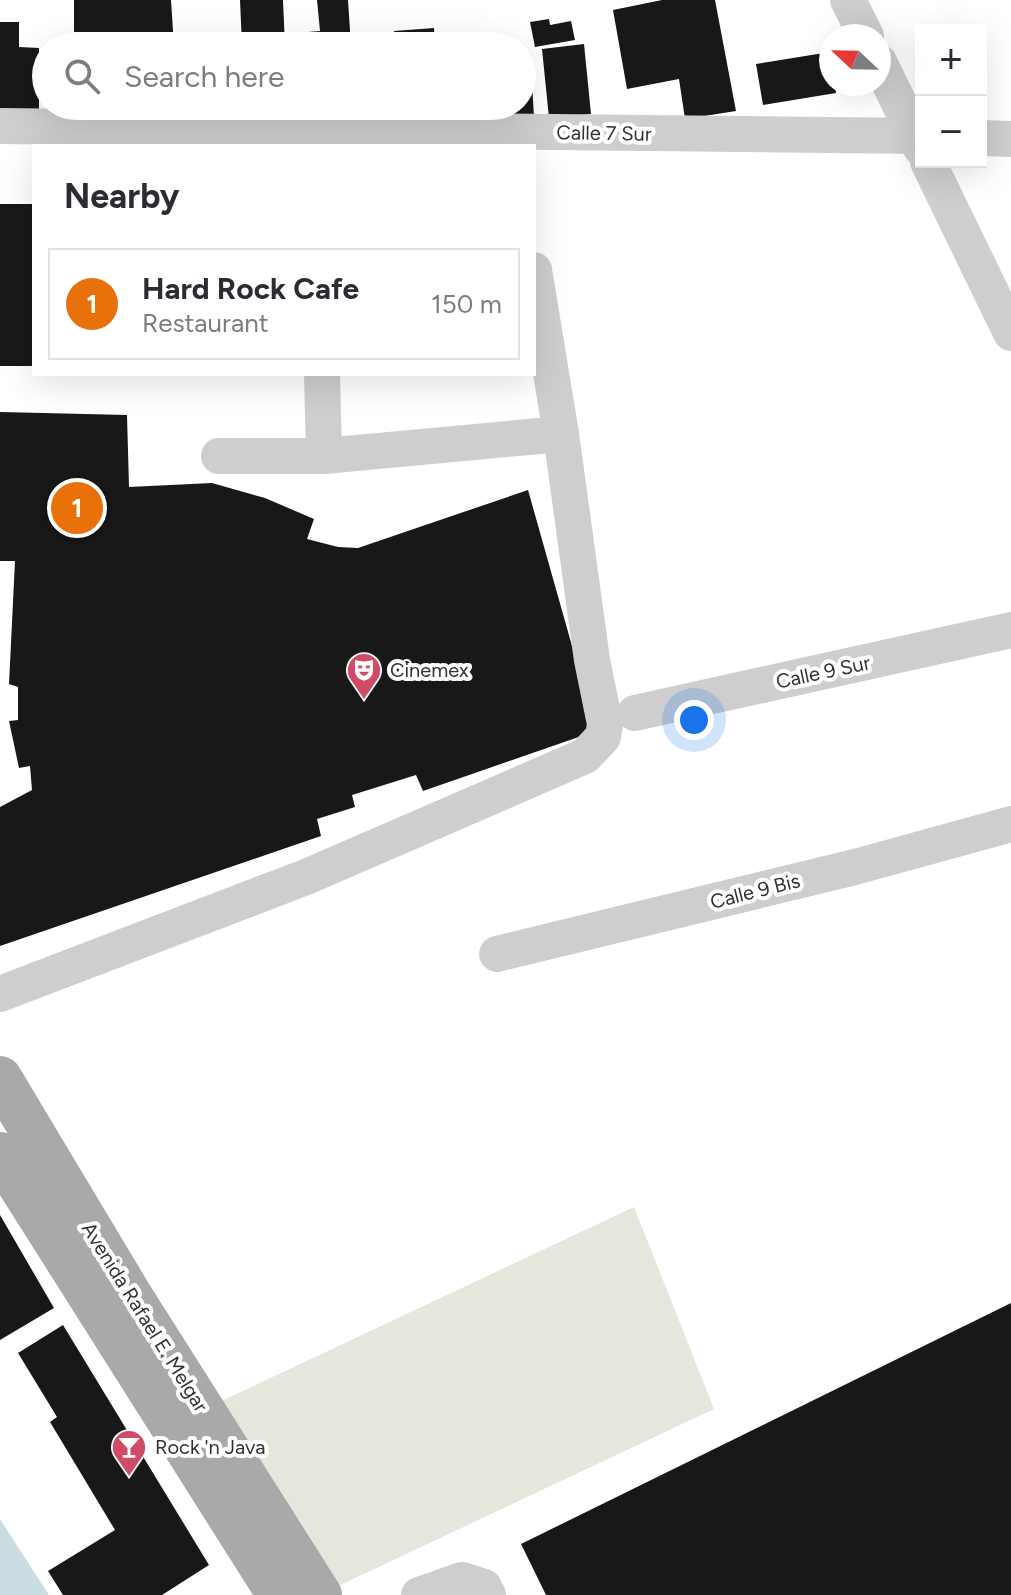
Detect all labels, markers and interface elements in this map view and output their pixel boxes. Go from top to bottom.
north arrow [819,24,891,96]
map controls [915,24,987,168]
button: + [915,24,987,96]
search box [32,32,536,120]
icon: search [60,54,104,98]
text: Search here [124,58,284,95]
button: − [915,96,987,168]
street label: Calle 7 Sur [556,120,652,146]
text: Nearby [64,176,179,217]
text: Hard Rock Cafe [142,270,359,307]
text: 1 [87,288,97,320]
text: 150 m [431,288,502,320]
text: Restaurant [142,307,269,339]
pin: 1 [51,478,103,538]
street label: Calle 9 Sur [774,650,873,694]
theatre icon: Cinemex [345,651,383,701]
place label: Cinemex [390,658,469,682]
your location [674,700,714,740]
street label: Calle 9 Bis [708,868,802,914]
street label: Avenida Rafael E. Melgar [77,1218,213,1417]
bar icon: Rock 'n Java [110,1428,148,1478]
place label: Rock 'n Java [155,1435,265,1459]

